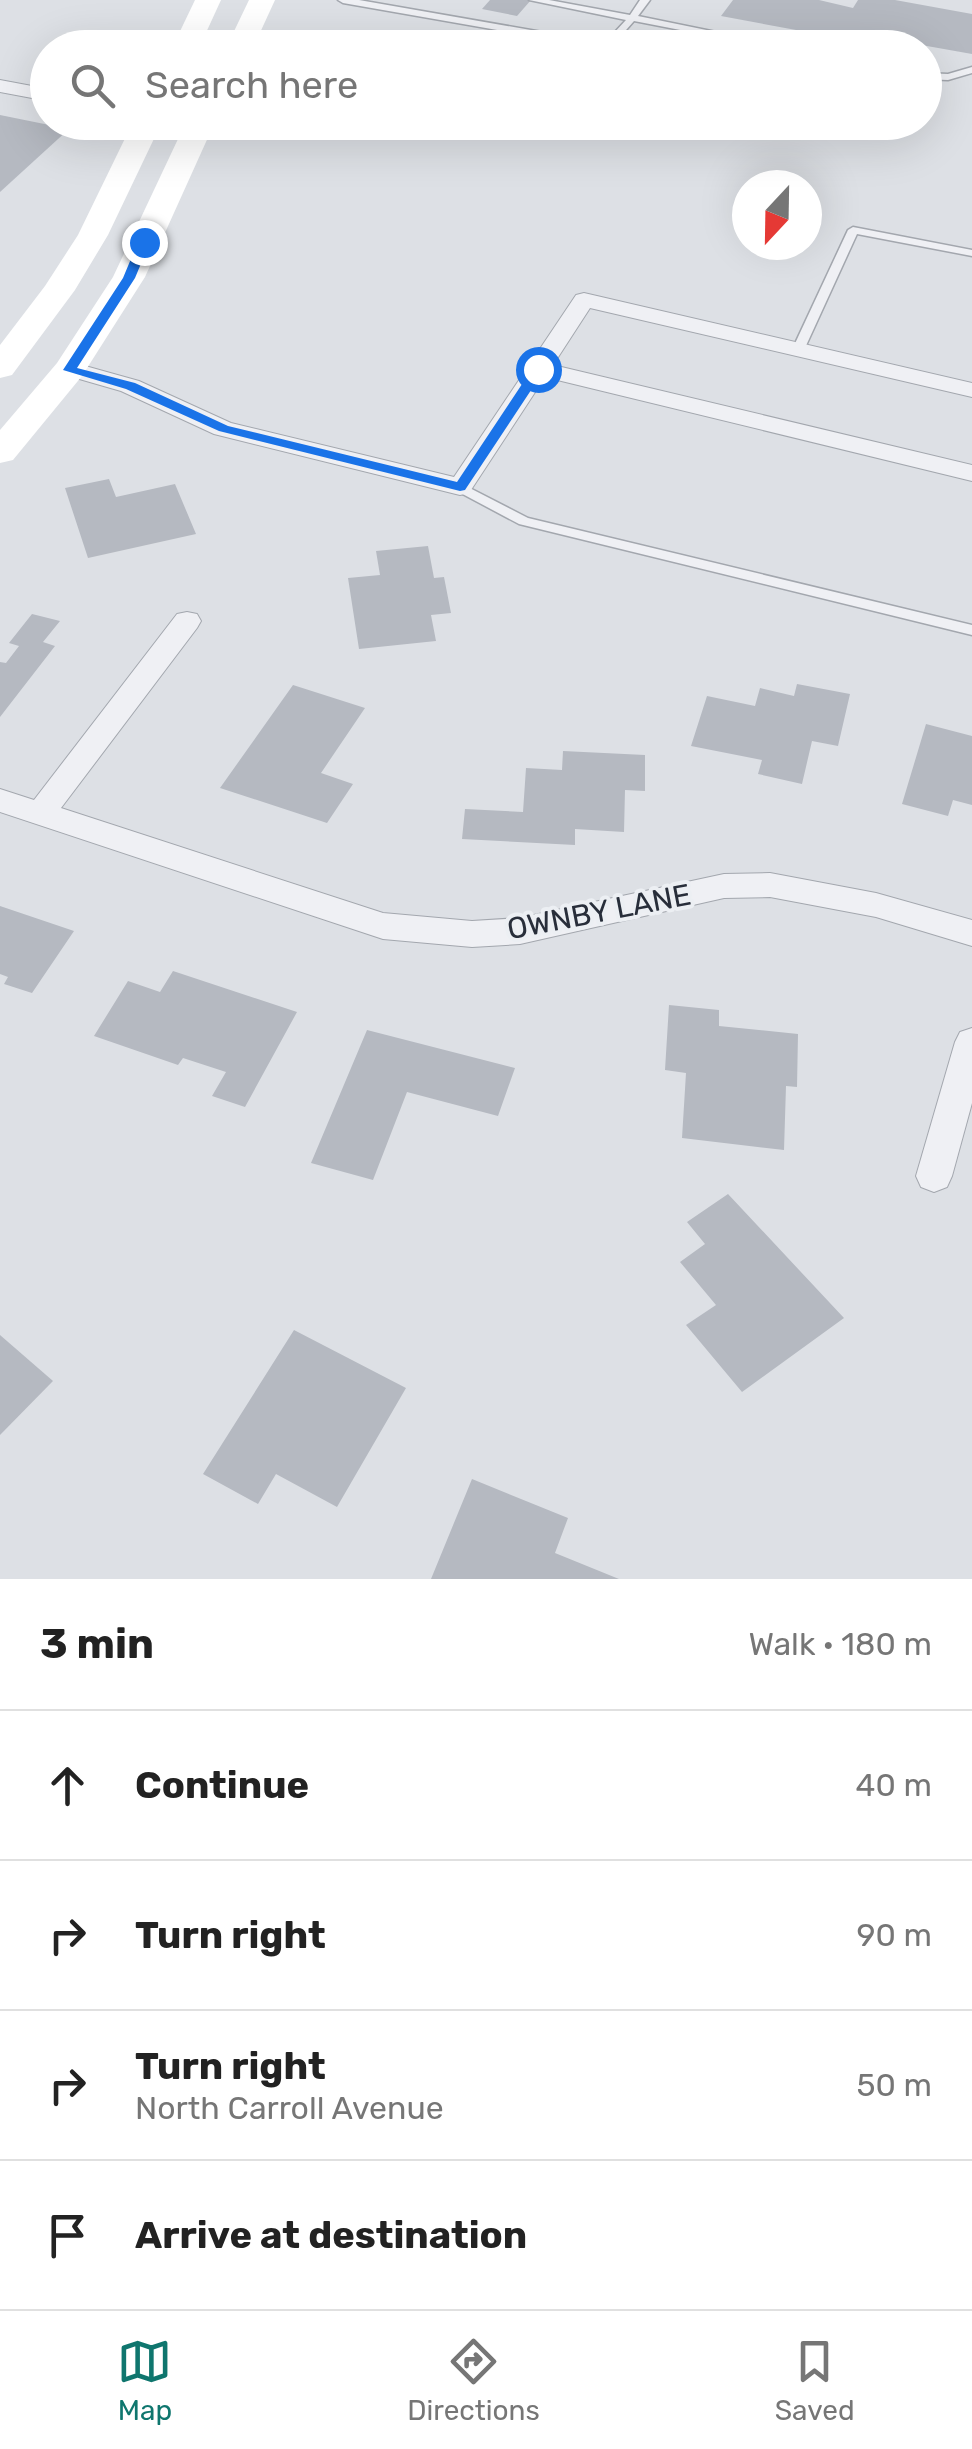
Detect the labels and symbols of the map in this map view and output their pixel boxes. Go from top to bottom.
north arrow [732,170,822,260]
route end [122,220,168,266]
route start [516,347,562,393]
street label: OWNBY LANE [504,877,694,947]

